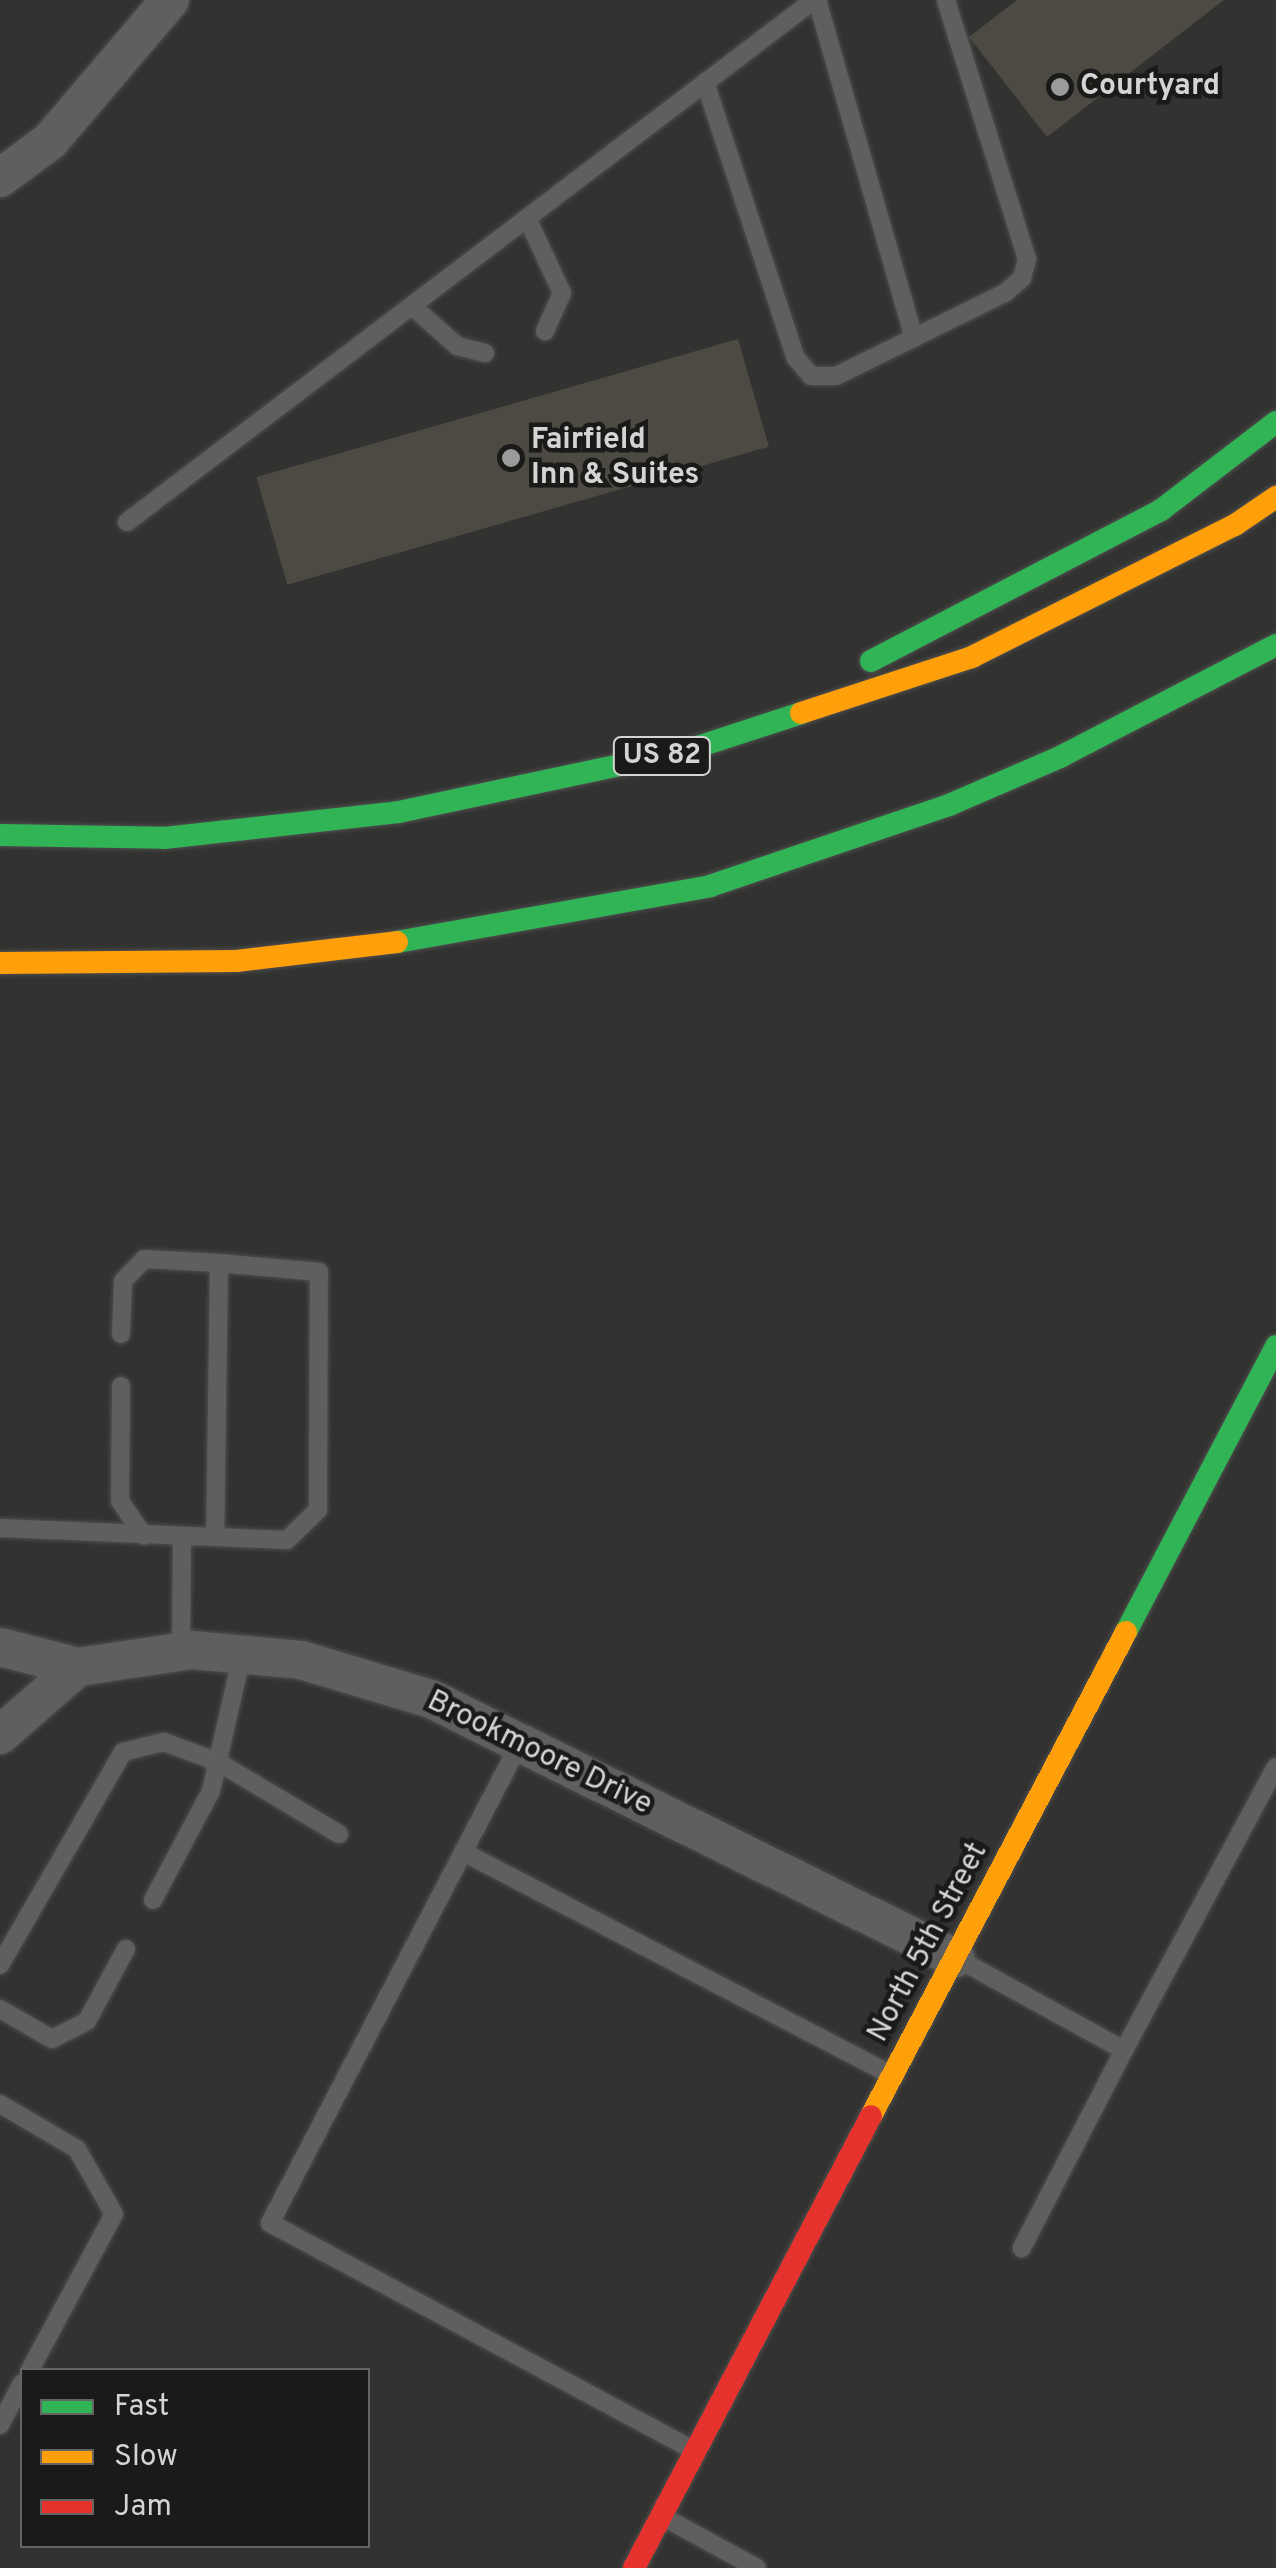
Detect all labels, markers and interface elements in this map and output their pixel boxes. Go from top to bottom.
place label: Courtyard [1080,69,1220,105]
marker: Courtyard [1049,76,1071,98]
place label: Fairfield Inn & Suites [531,423,699,494]
marker: Fairfield Inn & Suites [500,447,522,469]
road number: US 82 [612,733,712,779]
street label: Brookmoore Drive [421,1684,657,1824]
street label: North 5th Street [861,1837,997,2049]
legend [20,2368,370,2548]
text: Fast [114,2389,169,2426]
text: Slow [114,2439,178,2476]
text: Jam [114,2489,172,2526]

